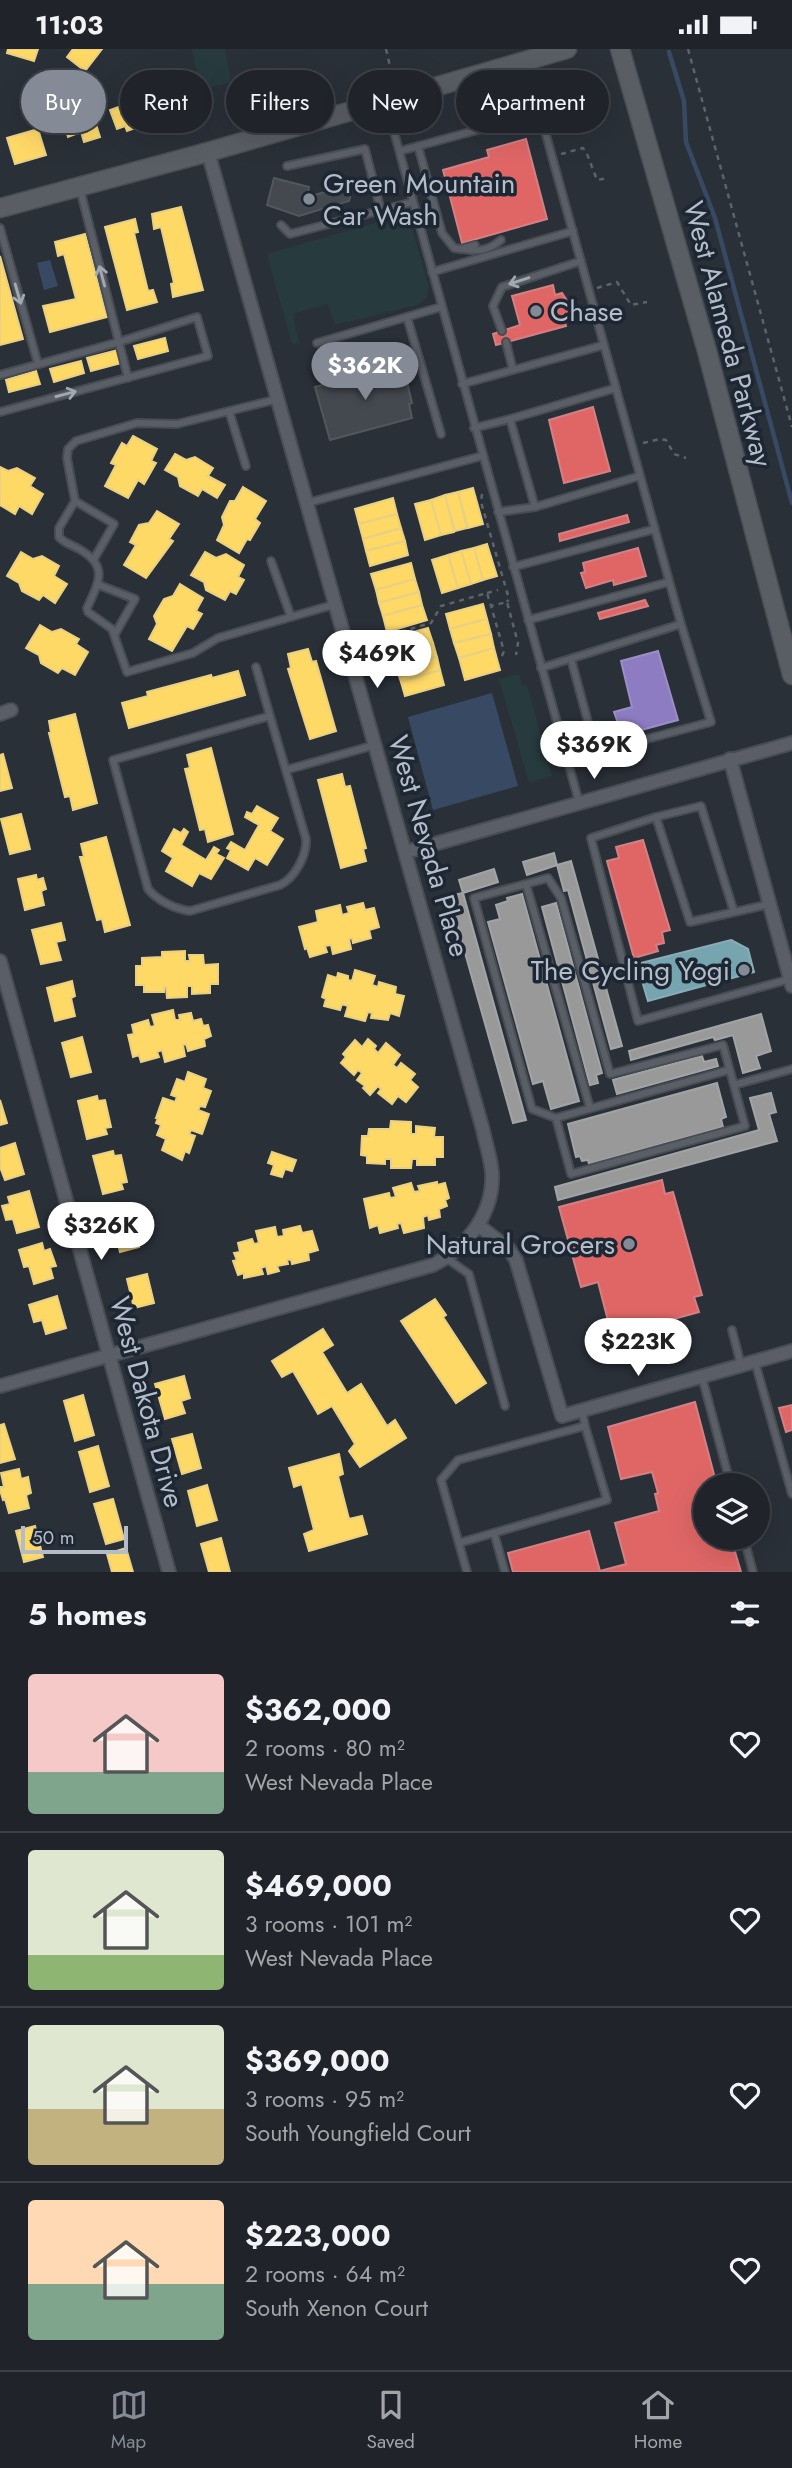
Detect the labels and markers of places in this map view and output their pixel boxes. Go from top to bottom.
place label: Green Mountain Car Wash [323,163,515,236]
marker: Green Mountain Car Wash [301,191,317,207]
place label: Chase [550,291,623,332]
marker: Chase [528,303,544,319]
pin: $362K [316,343,414,402]
pin: $469K [328,631,426,690]
pin: $369K [545,721,643,781]
place label: The Cycling Yogi [531,950,730,991]
marker: The Cycling Yogi [736,962,752,978]
pin: $326K [52,1203,150,1262]
place label: Natural Grocers [426,1224,615,1265]
marker: Natural Grocers [621,1236,637,1252]
pin: $223K [589,1319,687,1378]

